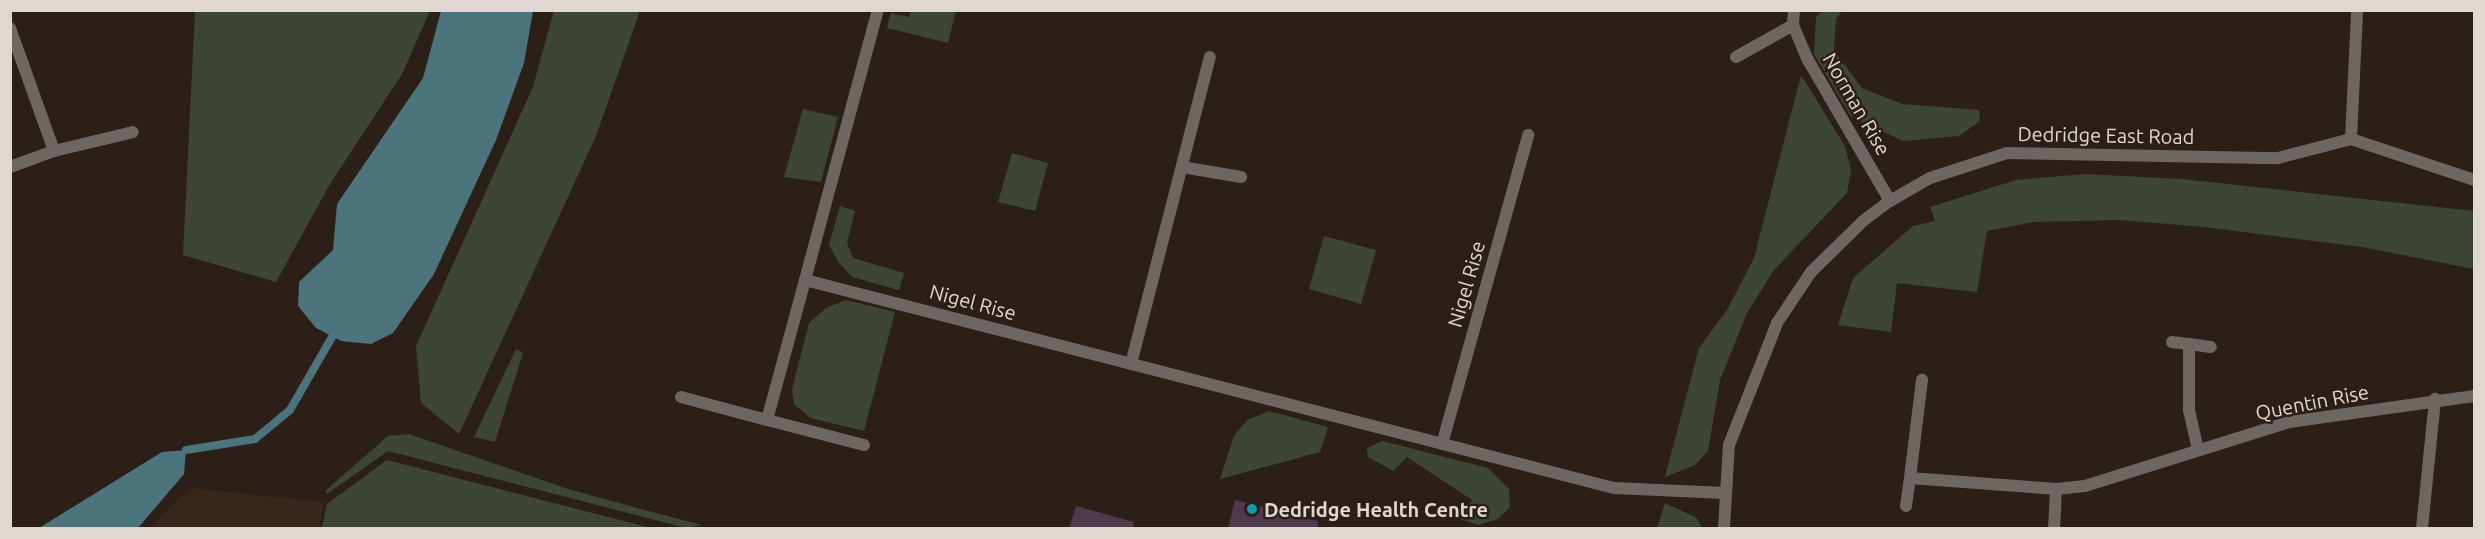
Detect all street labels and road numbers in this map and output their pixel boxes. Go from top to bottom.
street label: Norman Rise [1818,49,1896,159]
street label: Dedridge East Road [2017,121,2195,149]
street label: Nigel Rise [1442,238,1490,330]
street label: Nigel Rise [927,279,1019,325]
street label: Quentin Rise [2253,379,2371,425]

